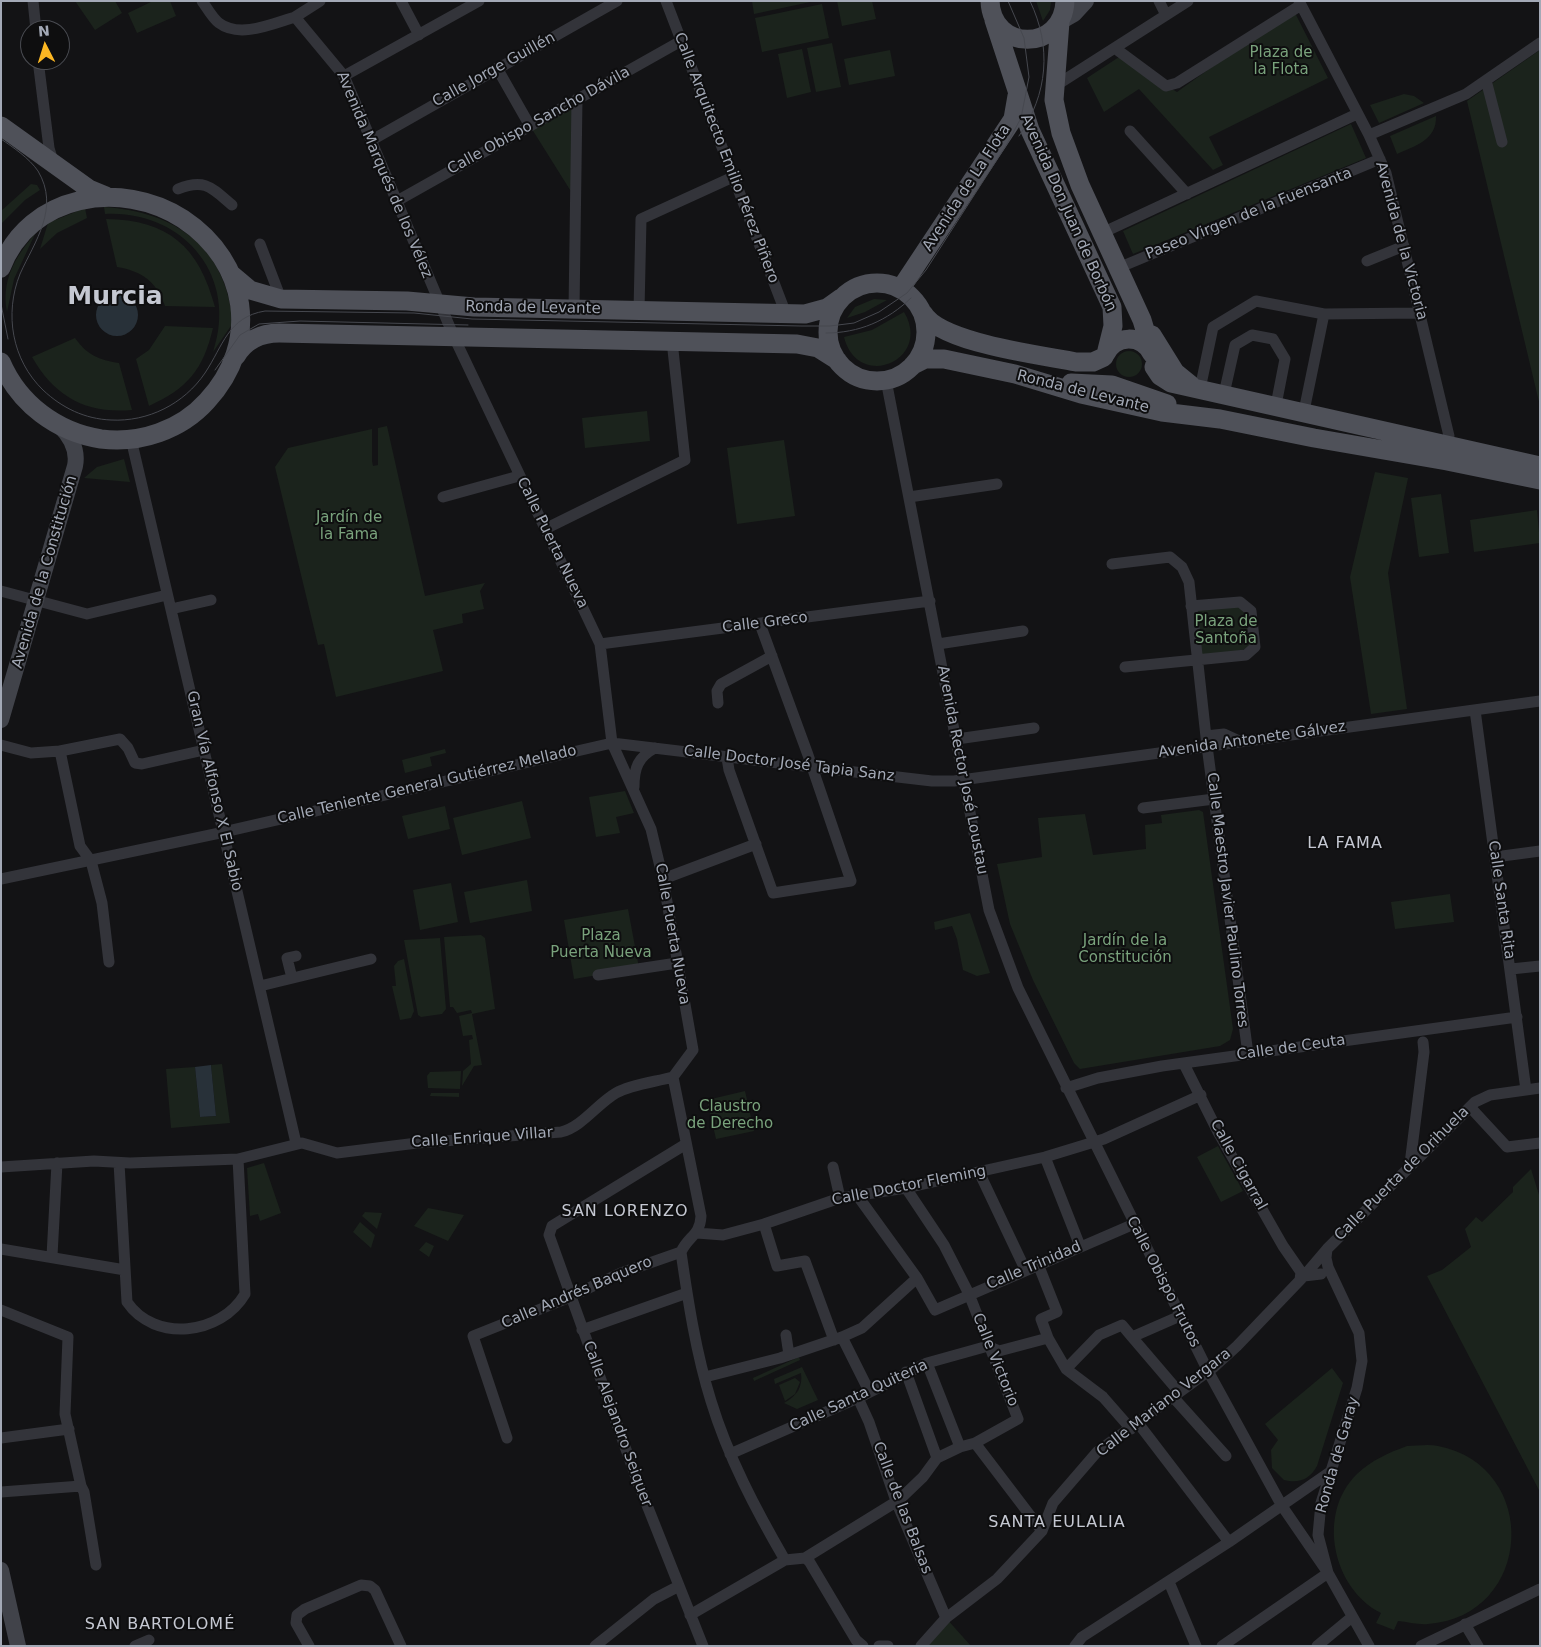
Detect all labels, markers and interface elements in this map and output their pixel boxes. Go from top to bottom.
north arrow [20,20,70,70]
text: N [37,23,50,40]
street label: Calle Jorge Guillén [430,29,558,111]
street label: Calle Arquitecto Emilio Pérez Piñero [670,30,782,286]
park label: Plaza de la Flota [1250,44,1312,79]
street label: Calle Obispo Sancho Dávila [445,63,633,179]
street label: Avenida Marqués de los Vélez [332,69,436,281]
street label: Avenida Don Juan de Borbón [1016,111,1120,315]
street label: Avenida de La Flota [919,121,1015,255]
street label: Avenida de la Victoria [1371,160,1431,322]
street label: Paseo Virgen de la Fuensanta [1143,164,1355,264]
district label: Murcia [67,282,163,312]
street label: Ronda de Levante [465,298,601,318]
street label: Ronda de Levante [1015,367,1151,417]
street label: Avenida de la Constitución [9,473,81,671]
street label: Calle Puerta Nueva [512,475,592,611]
park label: Jardín de la Fama [316,509,382,544]
street label: Calle Greco [721,609,809,637]
park label: Plaza de Santoña [1195,613,1257,648]
street label: Avenida Rector José Loustau [933,664,991,876]
street label: Gran Vía Alfonso X El Sabio [182,689,246,893]
street label: Avenida Antonete Gálvez [1157,718,1347,762]
street label: Calle Teniente General Gutiérrez Mellado [276,742,578,828]
street label: Calle Doctor José Tapia Sanz [683,742,895,786]
street label: Calle Maestro Javier Paulino Torres [1202,771,1252,1029]
district label: LA FAMA [1306,834,1384,854]
street label: Calle Santa Rita [1484,839,1518,961]
street label: Calle Puerta Nueva [651,862,693,1006]
park label: Plaza Puerta Nueva [550,927,652,962]
park label: Jardín de la Constitución [1078,932,1172,967]
street label: Calle de Ceuta [1235,1031,1347,1065]
park label: Claustro de Derecho [687,1098,773,1133]
street label: Calle Puerta de Orihuela [1331,1103,1473,1245]
street label: Calle Cigarral [1206,1117,1270,1213]
street label: Calle Enrique Villar [410,1124,554,1152]
street label: Calle Doctor Fleming [830,1162,988,1210]
district label: SAN LORENZO [560,1202,690,1222]
street label: Calle Obispo Frutos [1122,1213,1204,1351]
street label: Calle Trinidad [984,1238,1084,1294]
street label: Calle Andrés Baquero [499,1253,655,1333]
street label: Calle Victorio [968,1311,1022,1409]
street label: Calle Alejandro Seiquer [579,1339,655,1509]
street label: Calle Mariano Vergara [1093,1345,1235,1461]
street label: Calle Santa Quiteria [787,1356,931,1436]
street label: Ronda de Garay [1313,1395,1363,1515]
street label: Calle de las Balsas [869,1439,935,1577]
district label: SANTA EULALIA [987,1513,1127,1533]
district label: SAN BARTOLOMÉ [83,1615,237,1635]

